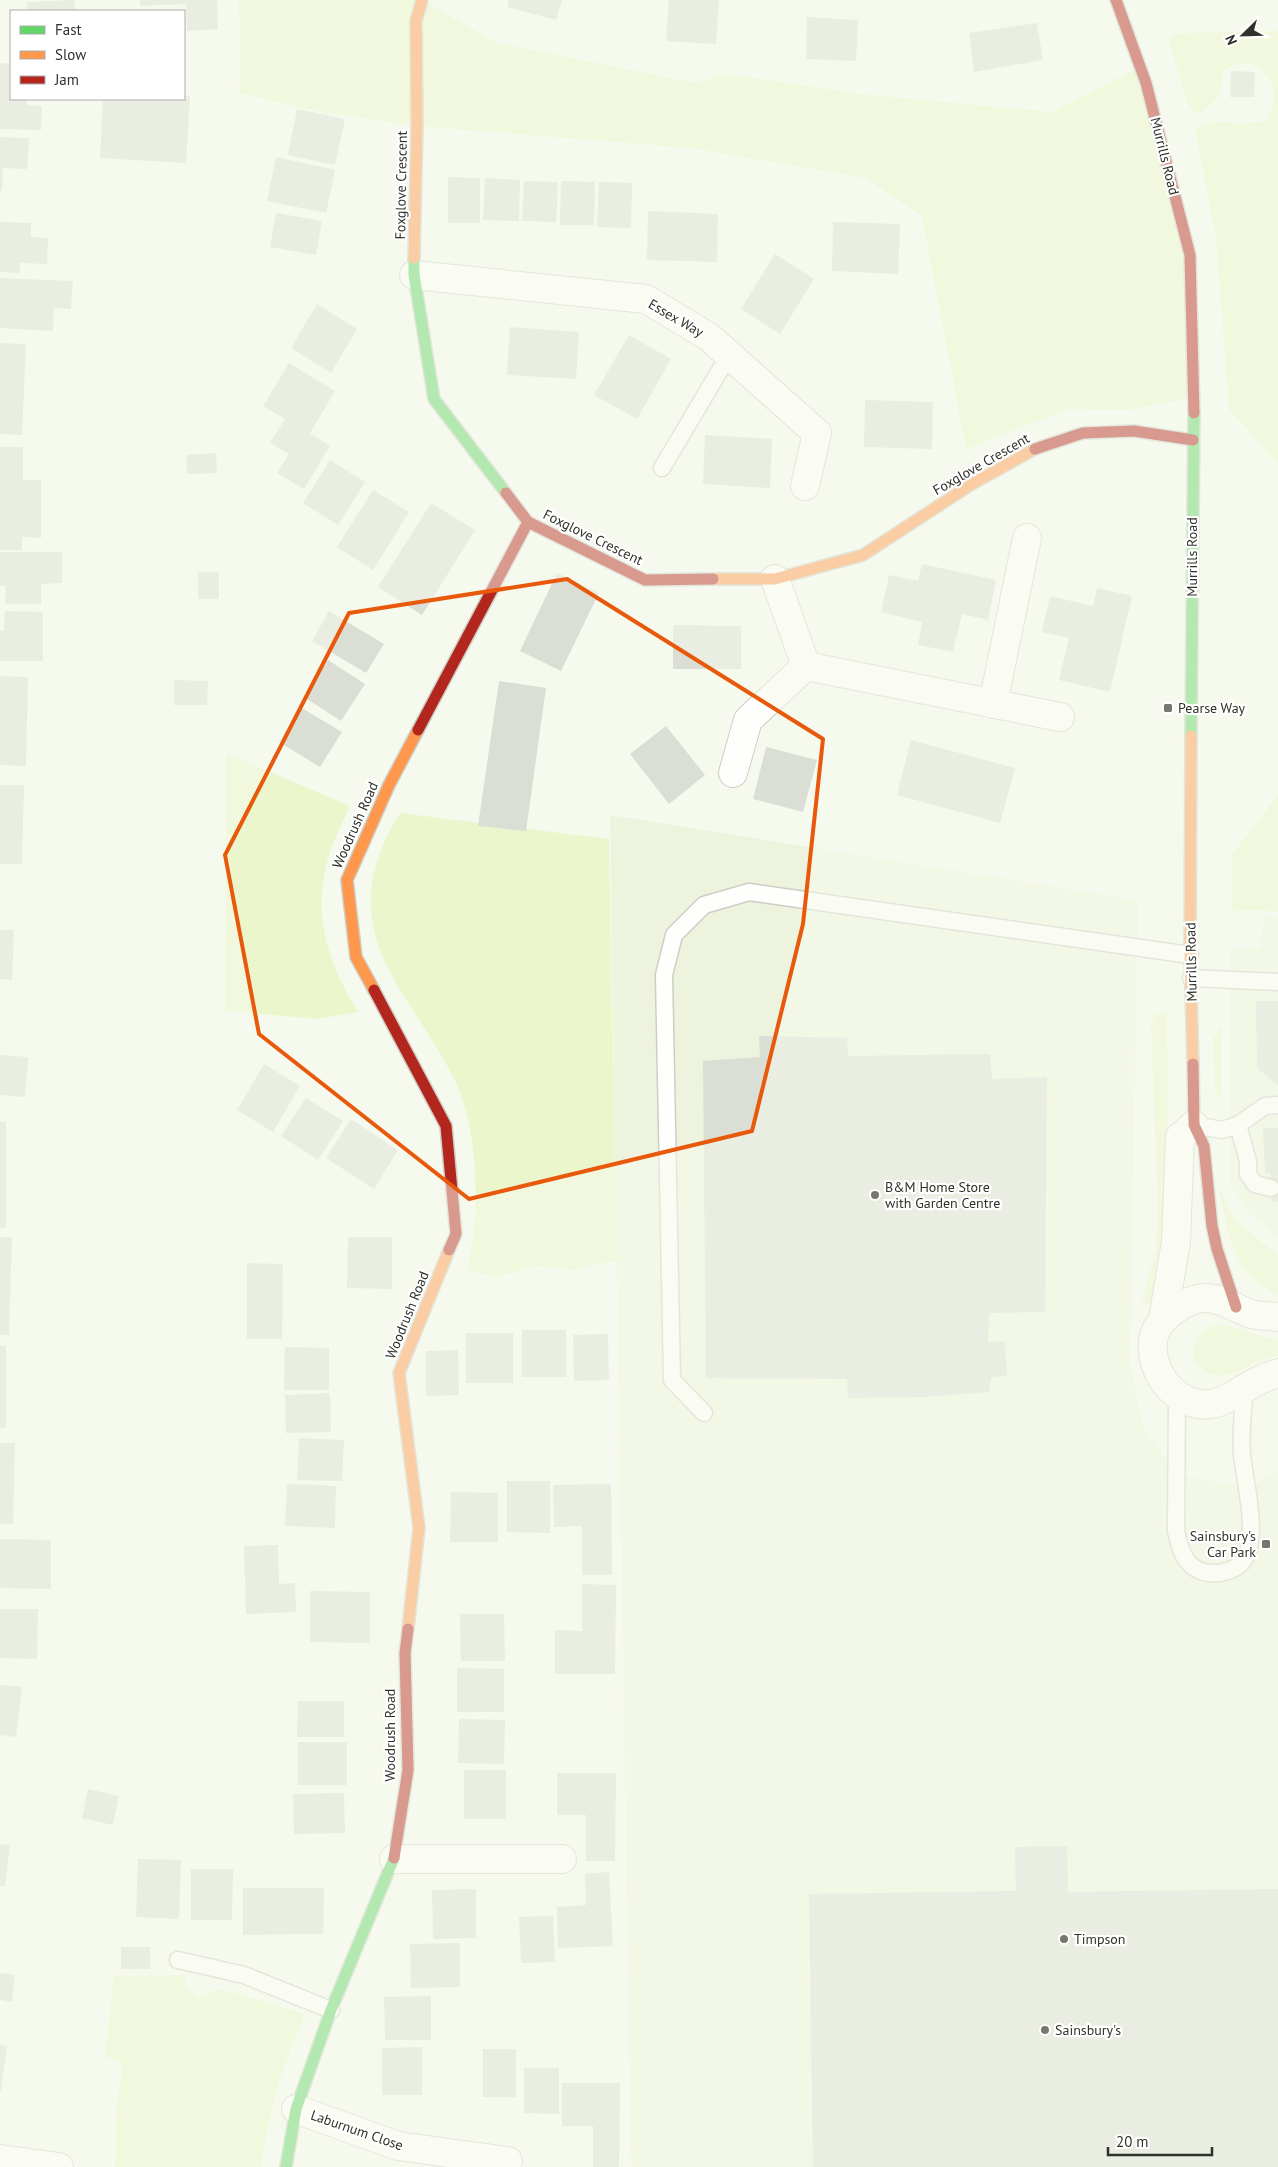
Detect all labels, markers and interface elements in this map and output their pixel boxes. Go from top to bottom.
legend [10,10,185,100]
north arrow [1218,10,1268,60]
text: Fast [55,20,82,39]
text: N [1221,32,1241,48]
text: Slow [55,45,86,64]
text: Jam [54,70,79,89]
street label: Murrills Road [1147,115,1183,197]
street label: Foxglove Crescent [391,130,411,240]
street label: Essex Way [645,295,707,341]
street label: Foxglove Crescent [929,429,1033,499]
street label: Foxglove Crescent [540,505,646,569]
street label: Murrills Road [1183,517,1201,597]
place label: Pearse Way [1178,699,1246,717]
marker: Pearse Way [1162,702,1174,714]
street label: Woodrush Road [328,779,382,871]
street label: Murrills Road [1181,922,1201,1002]
place label: B&M Home Store with Garden Centre [885,1178,1000,1212]
marker: B&M Home Store with Garden Centre [869,1189,881,1201]
street label: Woodrush Road [381,1269,433,1361]
place label: Sainsbury's Car Park [1190,1527,1256,1561]
marker: Sainsbury's Car Park [1260,1538,1272,1550]
street label: Woodrush Road [381,1689,399,1781]
place label: Timpson [1074,1930,1126,1948]
marker: Timpson [1058,1933,1070,1945]
place label: Sainsbury's [1055,2021,1121,2039]
marker: Sainsbury's [1039,2024,1051,2036]
street label: Laburnum Close [308,2106,406,2154]
scale bar [1108,2124,1212,2156]
text: 20 m [1116,2132,1149,2151]

